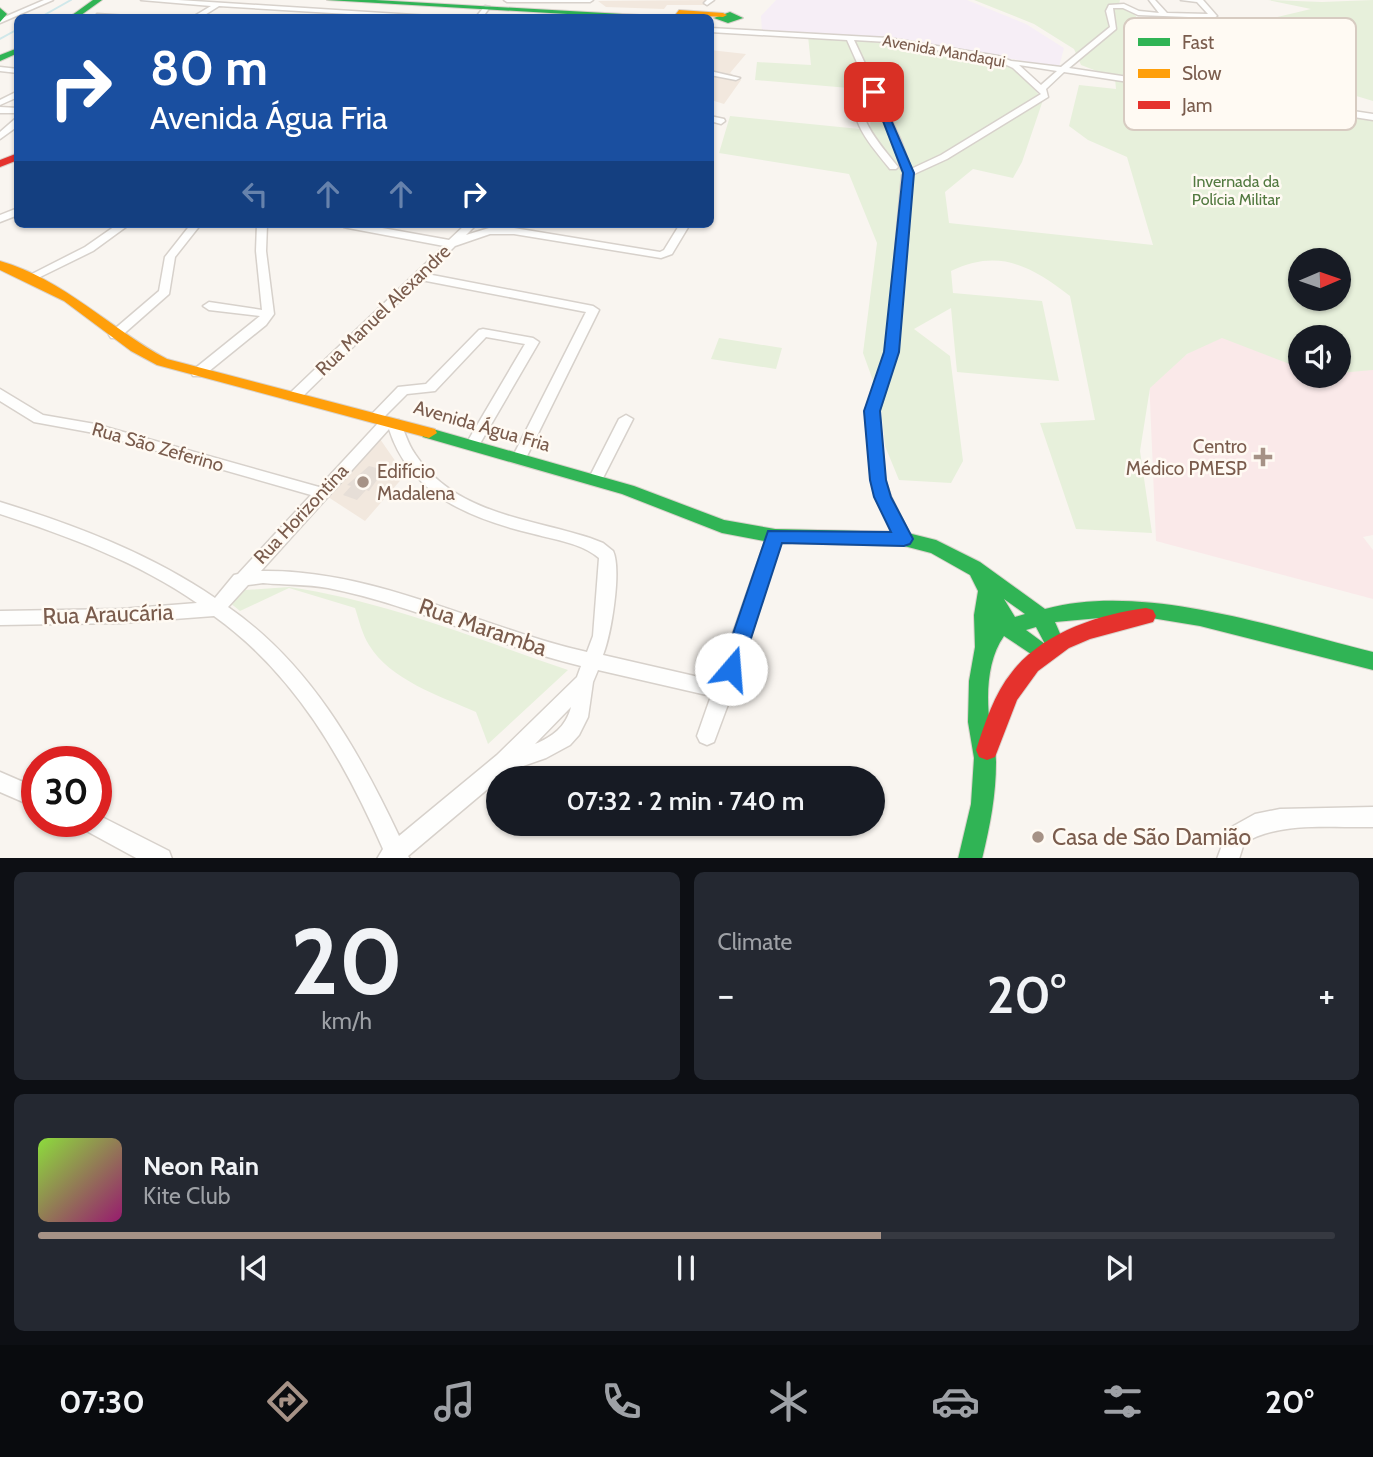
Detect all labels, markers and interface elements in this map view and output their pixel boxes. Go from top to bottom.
legend [1124,18,1356,130]
street label: Avenida Mandaqui [881,31,1007,71]
text: Fast [1182,31,1215,54]
text: 80 m [150,38,268,97]
icon: right [35,42,126,133]
pin [844,62,904,122]
text: Slow [1182,62,1222,85]
icon: arrive [855,73,893,111]
text: Jam [1181,94,1212,117]
text: Avenida Água Fria [150,98,388,137]
park label: Invernada da Polícia Militar [1192,172,1281,209]
icon: left [236,175,274,213]
icon: ahead [309,175,347,213]
icon: ahead [382,175,420,213]
icon: right [455,175,493,213]
street label: Rua Manuel Alexandre [311,240,455,380]
north arrow [1288,248,1351,312]
map controls [1288,248,1351,388]
button: sound [1288,325,1351,388]
street label: Avenida Água Fria [411,395,553,457]
street label: Rua São Zeferino [89,417,227,477]
place label: Centro Médico PMESP [1126,435,1247,480]
marker: Centro Médico PMESP [1253,447,1273,467]
street label: Rua Horizontina [249,459,353,569]
place label: Edifício Madalena [377,460,455,505]
marker: Edifício Madalena [355,474,371,490]
street label: Rua Maramba [415,592,551,662]
street label: Rua Araucária [42,598,174,630]
position arrow [694,632,768,706]
speed limit sign: 30 [21,746,112,837]
text: 07:32 · 2 min · 740 m [567,785,804,817]
place label: Casa de São Damião [1052,823,1251,851]
marker: Casa de São Damião [1030,829,1046,845]
text: 20 [291,906,403,1017]
text: Climate [718,928,792,956]
text: 20° [987,963,1066,1026]
text: − [718,971,734,1018]
text: + [1318,971,1335,1018]
text: km/h [322,1007,372,1035]
text: Neon Rain [143,1150,259,1182]
text: Kite Club [143,1182,230,1210]
icon: previous [235,1249,273,1287]
icon: pause [667,1249,705,1287]
icon: next [1100,1249,1138,1287]
icon: directions [263,1377,312,1426]
icon: music [430,1377,479,1426]
icon: phone [597,1377,646,1426]
icon: climate [764,1377,813,1426]
icon: car [931,1377,980,1426]
icon: filters [1098,1377,1147,1426]
text: 07:30 [59,1382,145,1421]
text: 20° [1265,1382,1314,1421]

